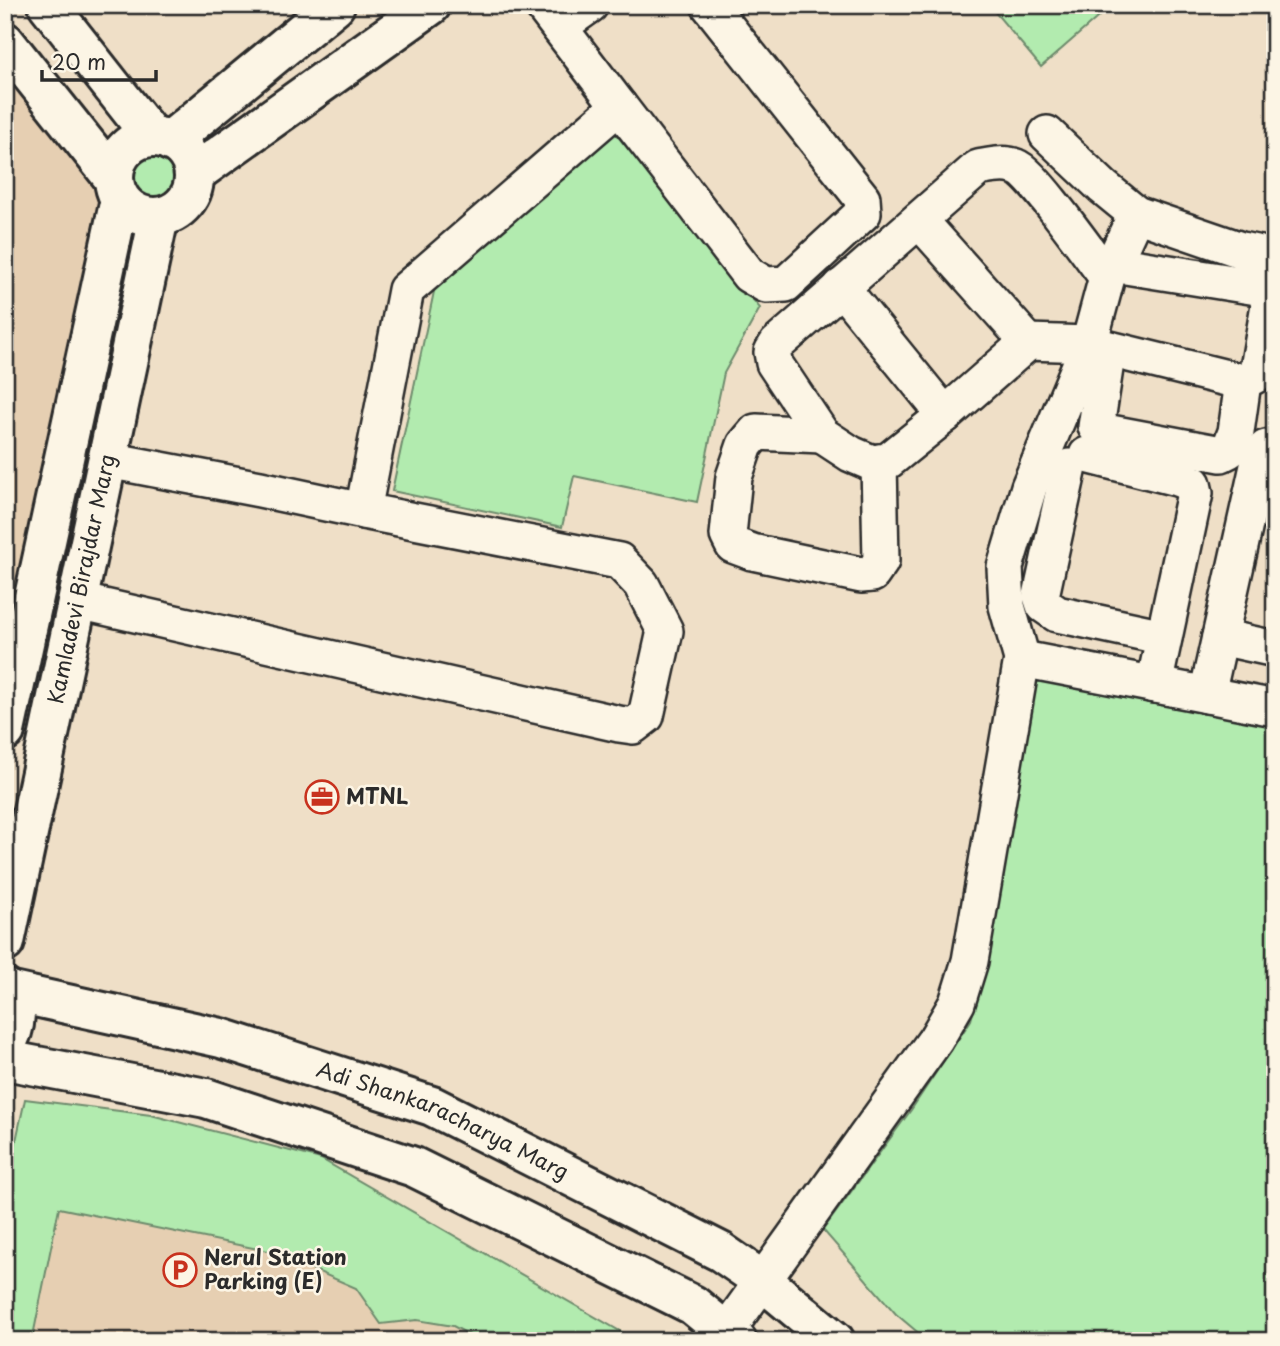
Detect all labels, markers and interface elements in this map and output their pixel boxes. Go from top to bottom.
scale bar [42,38,156,82]
text: 20 m [52,45,106,77]
street label: Kamladevi Birajdar Marg [38,451,122,706]
office icon: MTNL [303,778,341,816]
place label: MTNL [346,779,408,811]
street label: Adi Shankaracharya Marg [313,1052,575,1187]
place label: Nerul Station Parking (E) [204,1240,347,1296]
parking icon: Nerul Station Parking (E) [161,1251,199,1289]

